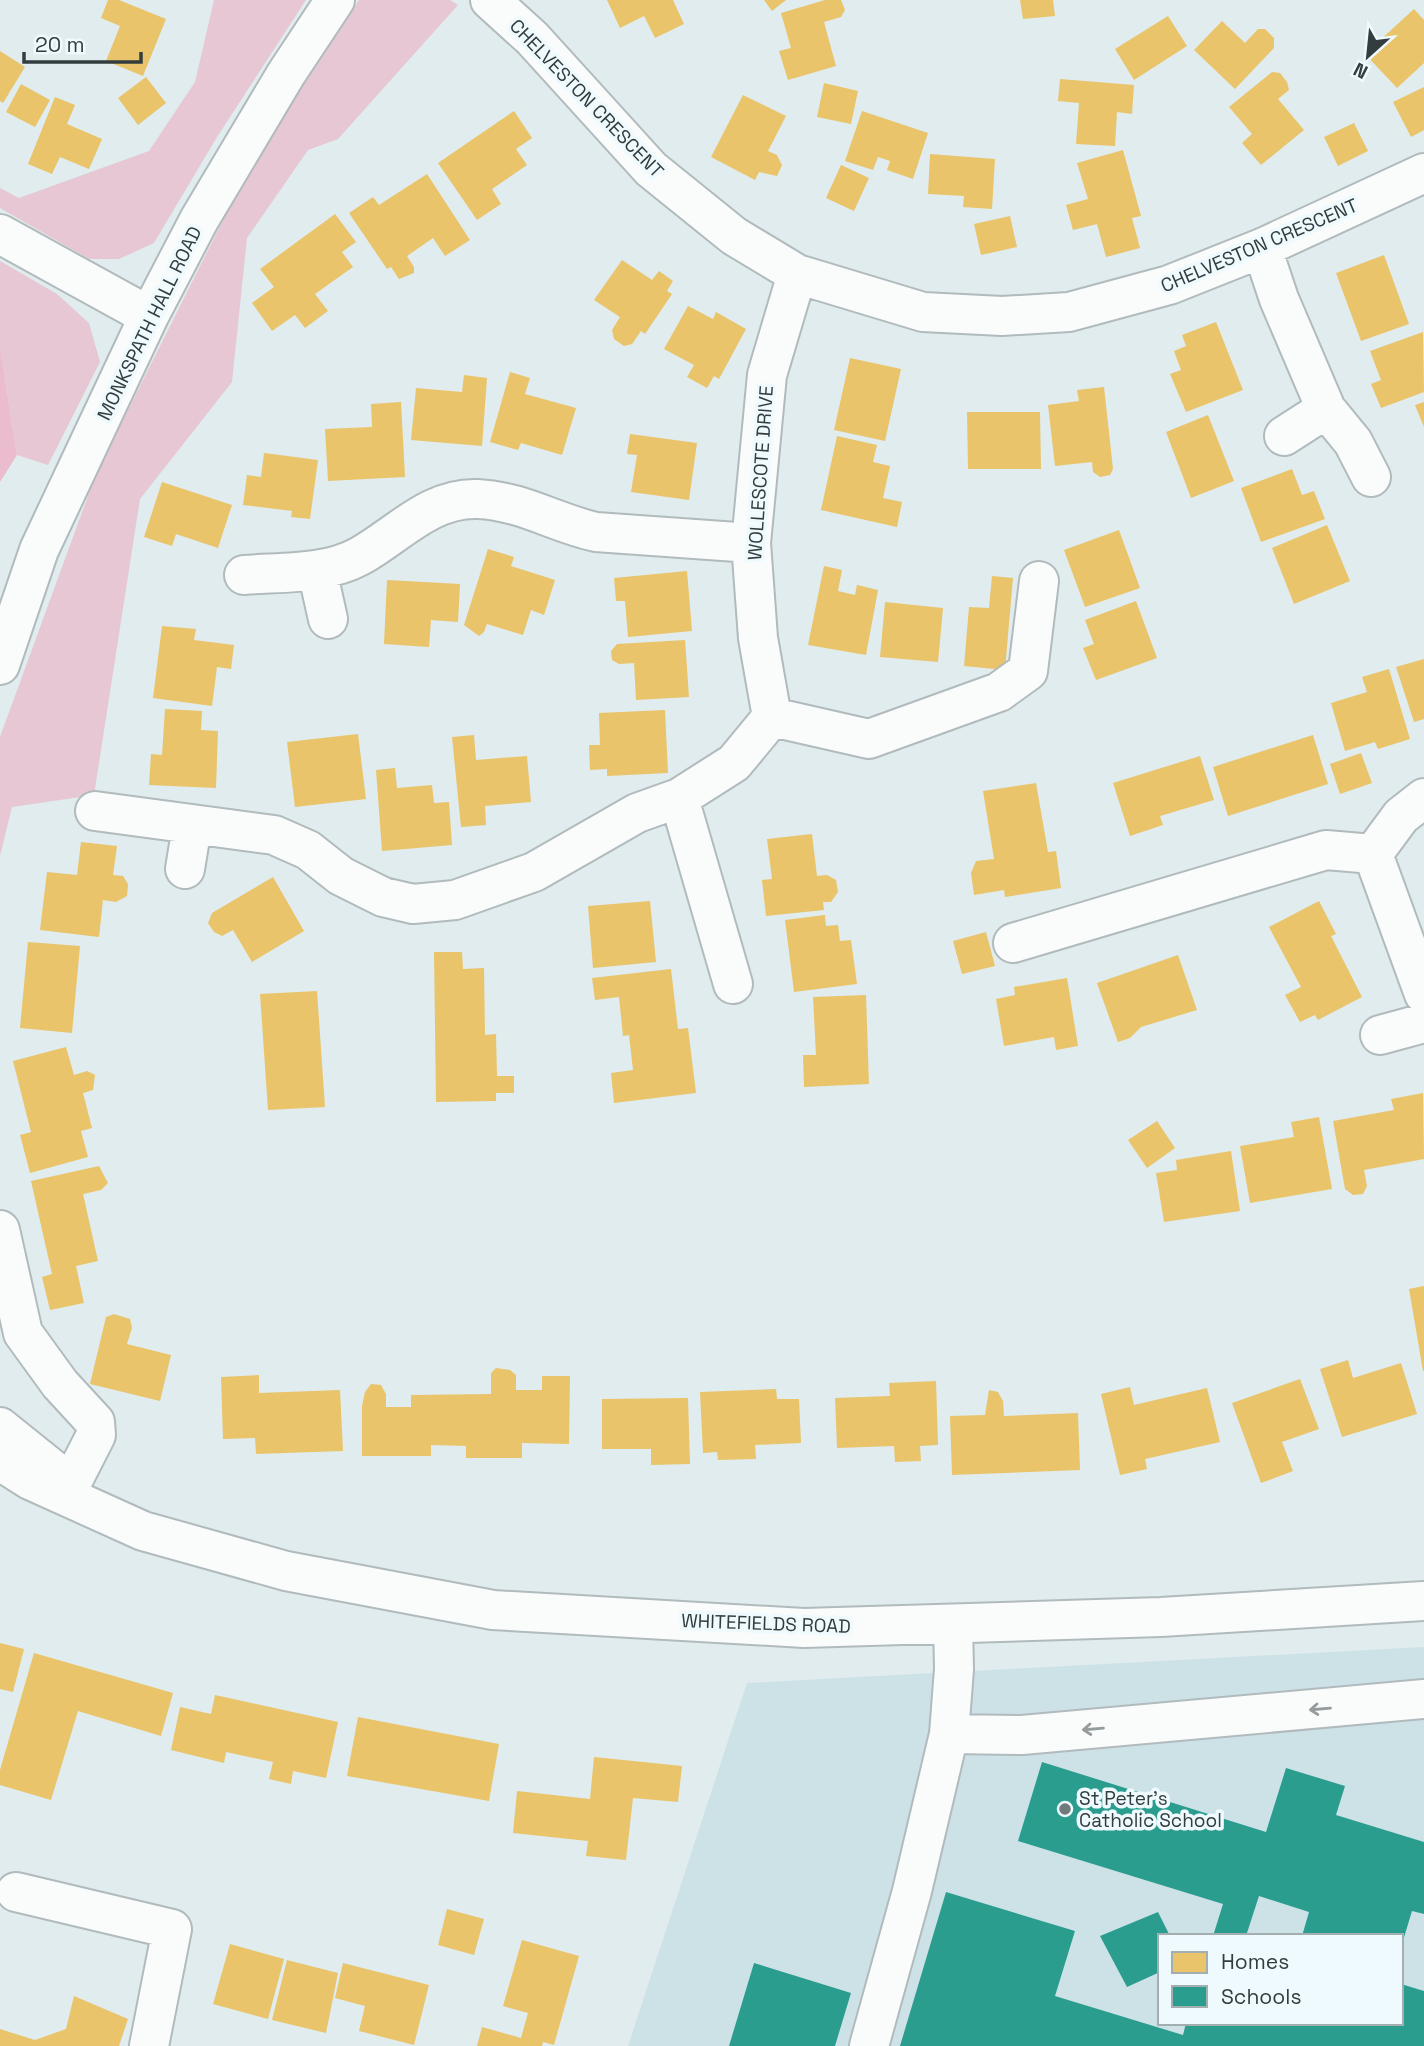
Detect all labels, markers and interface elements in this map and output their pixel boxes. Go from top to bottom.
street label: CHELVESTON CRESCENT [504,13,669,183]
scale bar [24,21,142,65]
north arrow [1333,21,1403,91]
text: 20 m [35,31,85,58]
text: N [1349,57,1372,85]
street label: CHELVESTON CRESCENT [1157,193,1362,298]
street label: MONKSPATH HALL ROAD [92,222,207,424]
street label: WOLLESCOTE DRIVE [742,385,779,561]
street label: WHITEFIELDS ROAD [681,1608,851,1639]
one-way arrow [1309,1703,1331,1716]
one-way arrow [1082,1723,1105,1736]
place label: St Peter's Catholic School [1079,1786,1222,1833]
marker: St Peter's Catholic School [1057,1801,1073,1817]
legend [1158,1934,1403,2025]
text: Homes [1221,1948,1289,1975]
text: Schools [1221,1983,1301,2010]

